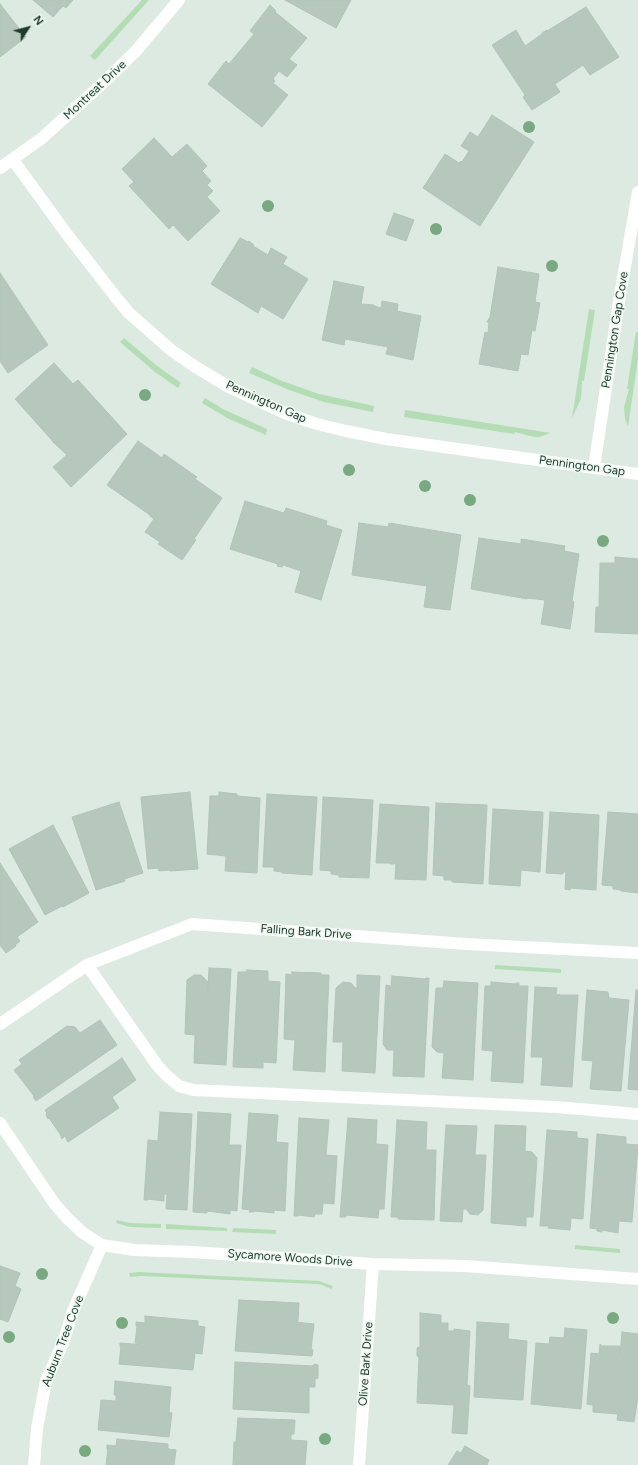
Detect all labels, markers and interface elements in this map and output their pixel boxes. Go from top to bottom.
north arrow [8,8,48,48]
text: N [30,13,46,28]
street label: Montreat Drive [61,57,129,123]
street label: Pennington Gap Cove [599,271,631,389]
street label: Pennington Gap [223,378,309,426]
street label: Pennington Gap [538,453,626,479]
street label: Falling Bark Drive [260,922,352,942]
street label: Sycamore Woods Drive [227,1246,353,1270]
street label: Auburn Tree Cove [39,1293,87,1389]
street label: Olive Bark Drive [356,1321,376,1407]

